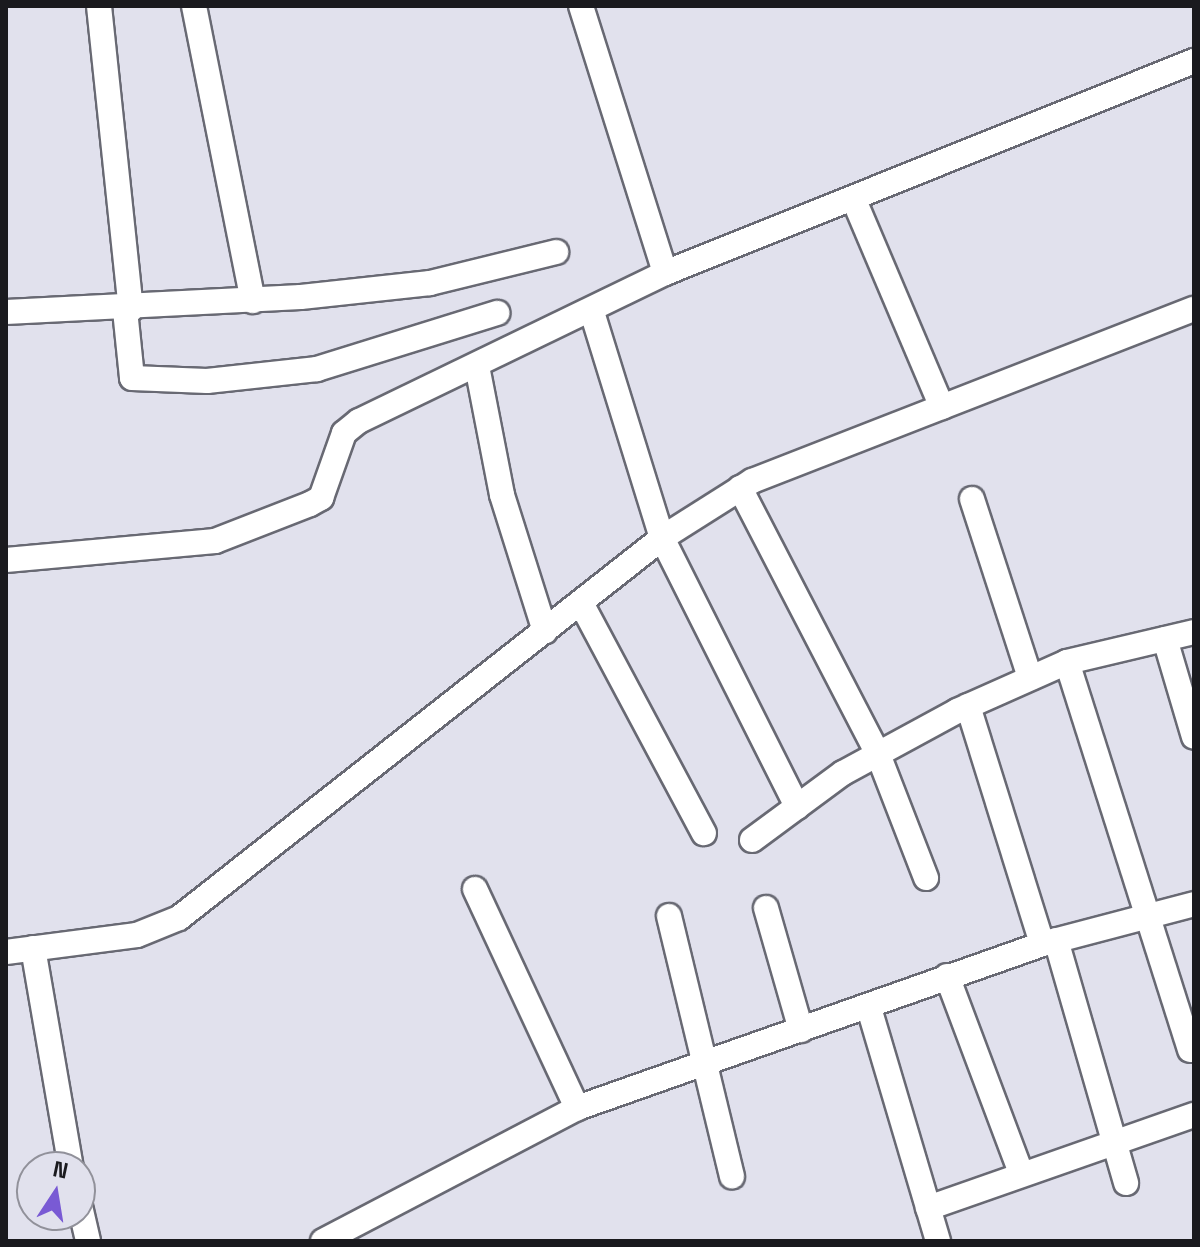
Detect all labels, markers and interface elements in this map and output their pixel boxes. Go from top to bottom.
north arrow [16,1151,96,1231]
text: N [50,1154,71,1185]

